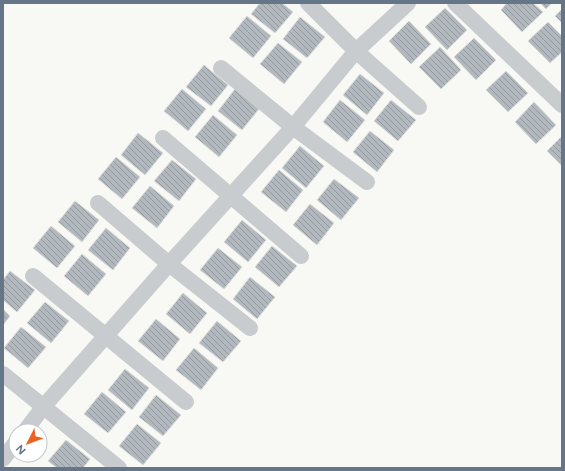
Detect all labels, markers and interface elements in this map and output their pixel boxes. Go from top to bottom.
north arrow [8,423,48,463]
text: N [13,442,29,457]

